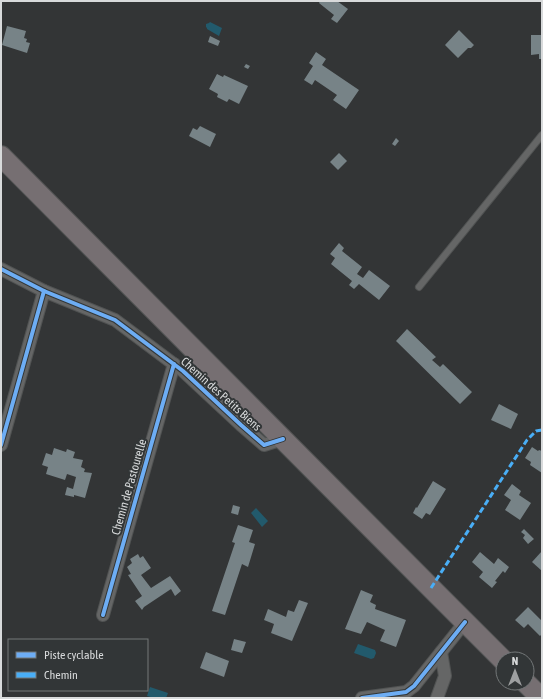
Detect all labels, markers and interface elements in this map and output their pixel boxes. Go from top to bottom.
street label: Chemin des Petits Biens [178,354,264,434]
street label: Chemin de Pastourelle [109,437,149,537]
legend [8,639,148,691]
text: Piste cyclable [44,648,104,662]
north arrow [495,651,535,691]
text: N [512,655,518,667]
text: Chemin [44,668,78,682]

